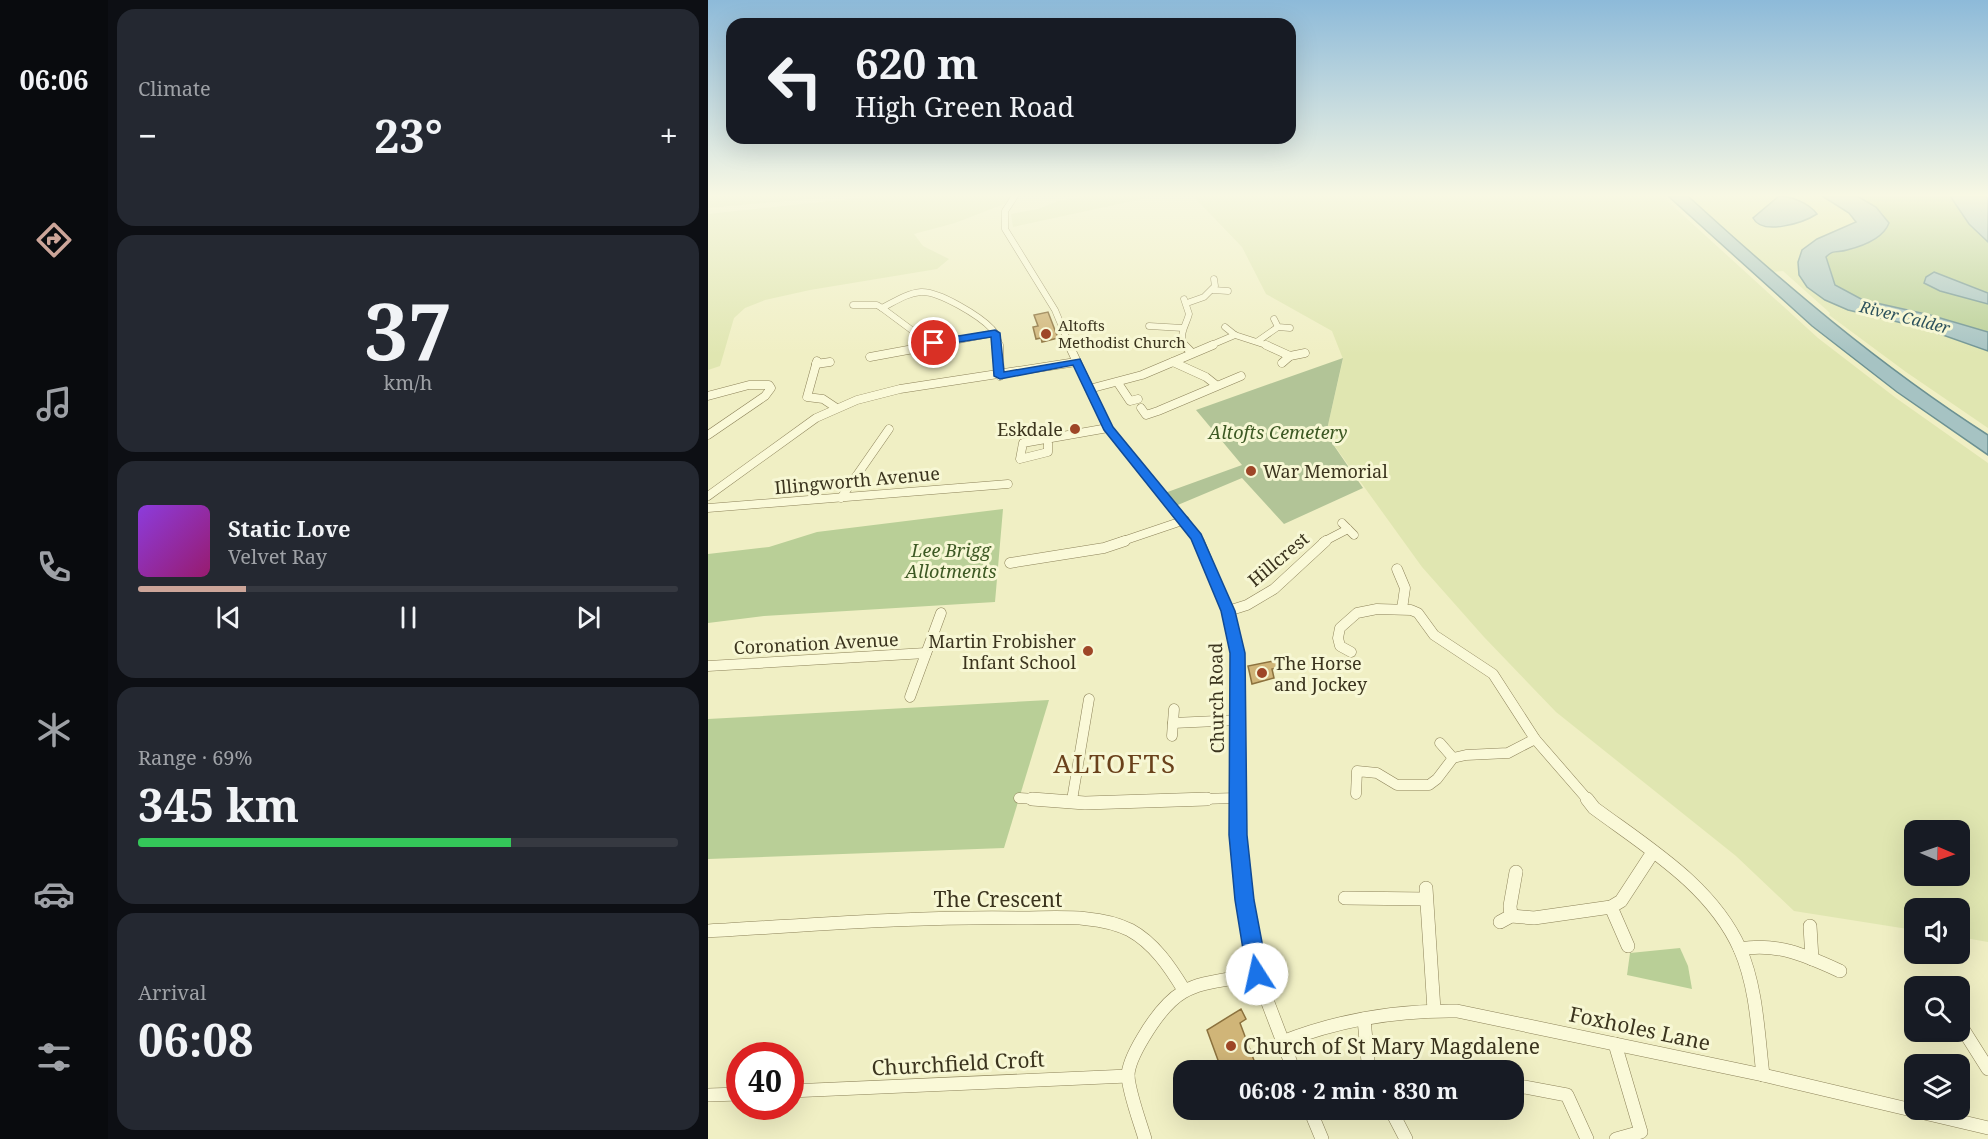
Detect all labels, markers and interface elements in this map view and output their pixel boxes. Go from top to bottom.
text: 620 m [855,34,979,91]
icon: left [756,42,834,120]
text: 06:06 [19,61,89,98]
text: Climate [138,75,211,102]
text: High Green Road [855,88,1074,125]
text: 23° [374,105,443,166]
text: − [138,113,157,158]
text: + [660,113,678,158]
icon: directions [33,219,75,261]
text: 37 [364,277,452,383]
water label: River Calder [1857,295,1953,339]
place label: Altofts Methodist Church [1058,315,1186,352]
pin [908,317,959,368]
icon: arrive [917,326,950,359]
marker: Altofts Methodist Church [1039,327,1053,341]
text: km/h [383,369,433,396]
icon: music [33,383,75,425]
place label: Eskdale [997,417,1063,441]
park label: Altofts Cemetery [1206,420,1348,444]
marker: Eskdale [1068,422,1082,436]
place label: War Memorial [1263,459,1388,483]
street label: Illingworth Avenue [773,461,941,499]
marker: War Memorial [1244,464,1258,478]
text: Static Love [228,513,351,543]
street label: Hillcrest [1242,526,1314,592]
park label: Lee Brigg Allotments [903,538,997,583]
text: Velvet Ray [228,543,327,570]
icon: phone [33,546,75,588]
icon: previous [212,601,245,634]
icon: pause [392,601,425,634]
icon: next [572,601,605,634]
street label: Coronation Avenue [733,627,899,659]
place label: Martin Frobisher Infant School [928,629,1077,674]
street label: Church Road [1203,642,1229,754]
marker: Martin Frobisher Infant School [1081,644,1095,658]
place label: The Horse and Jockey [1274,651,1368,696]
marker: The Horse and Jockey [1255,666,1269,680]
icon: climate [33,709,75,751]
text: Range · 69% [138,744,252,771]
district label: ALTOFTS [1053,745,1177,781]
text: 345 km [138,774,299,835]
north arrow [1904,820,1970,886]
map controls [1904,820,1970,1120]
icon: car [33,873,75,915]
street label: The Crescent [934,885,1062,913]
button: sound [1904,898,1970,964]
position arrow [1225,942,1289,1006]
button: search [1904,976,1970,1042]
text: Arrival [138,979,206,1006]
street label: Foxholes Lane [1567,999,1713,1057]
text: 06:08 [138,1009,253,1070]
place label: Church of St Mary Magdalene [1243,1032,1540,1060]
icon: filters [33,1036,75,1078]
marker: Church of St Mary Magdalene [1224,1039,1238,1053]
speed limit sign: 40 [726,1042,804,1120]
street label: Churchfield Croft [871,1044,1045,1082]
button: layers [1904,1054,1970,1120]
text: 06:08 · 2 min · 830 m [1239,1075,1458,1105]

